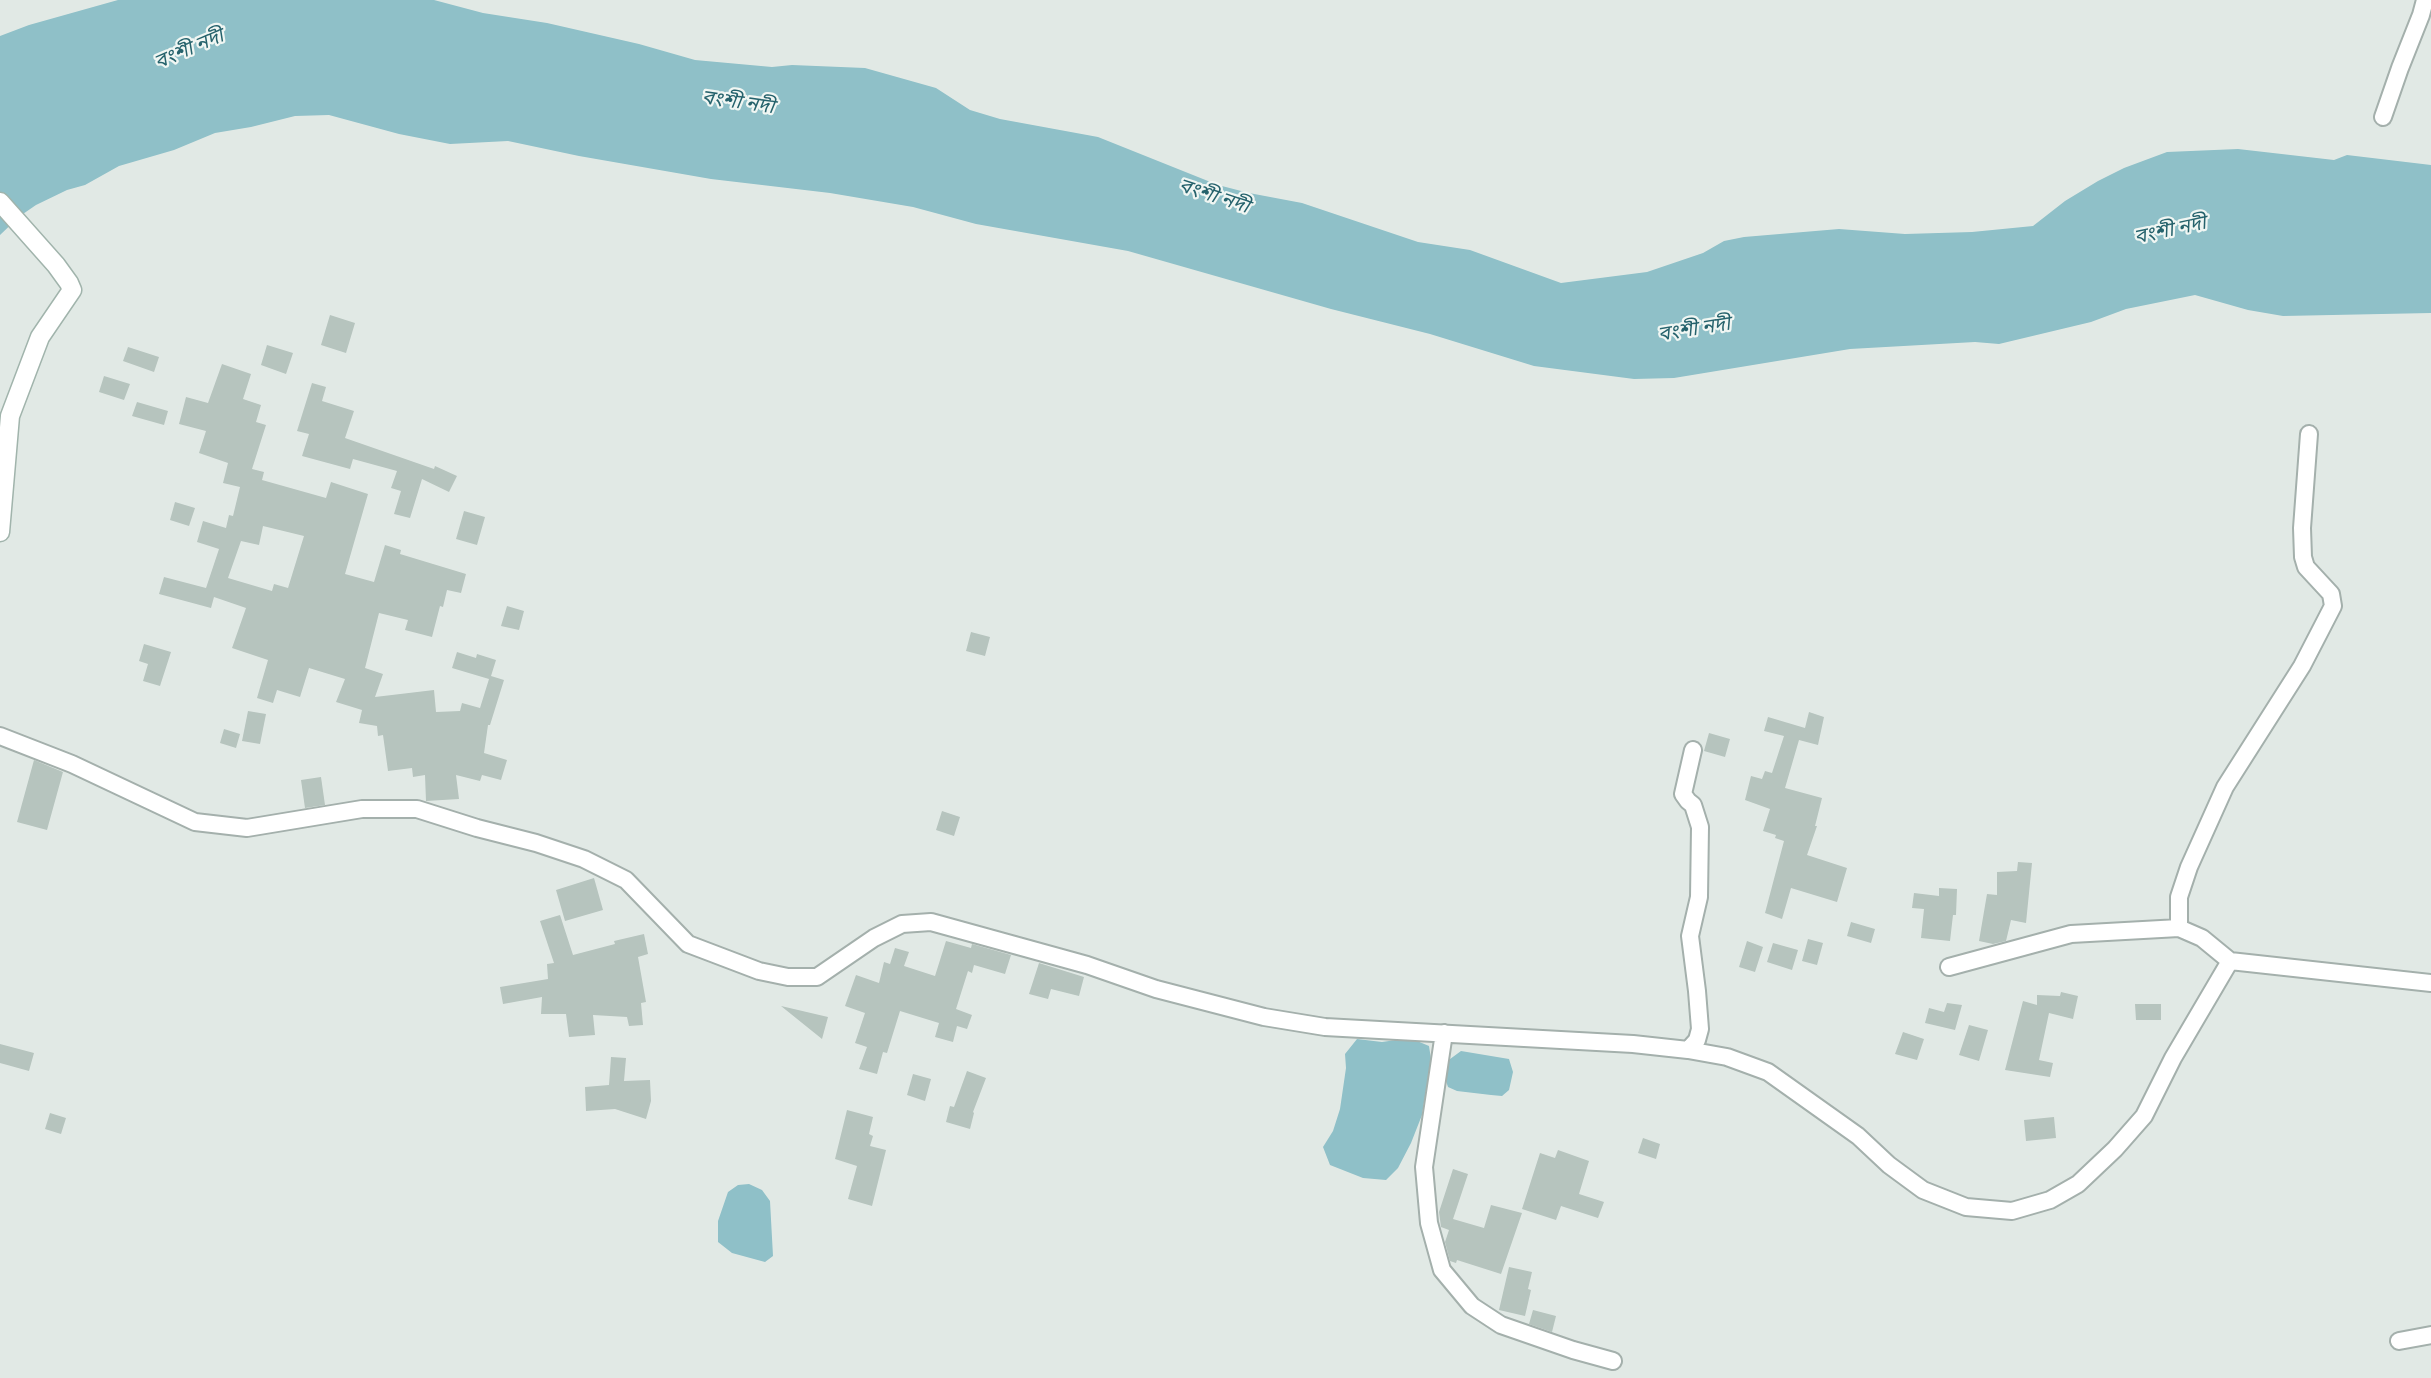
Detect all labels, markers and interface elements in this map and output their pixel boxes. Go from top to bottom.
water label: বংশী নদী [151,24,227,74]
water label: বংশী নদী [700,85,776,119]
water label: বংশী নদী [1176,173,1252,219]
water label: বংশী নদী [2132,211,2208,249]
water label: বংশী নদী [1656,311,1732,347]

